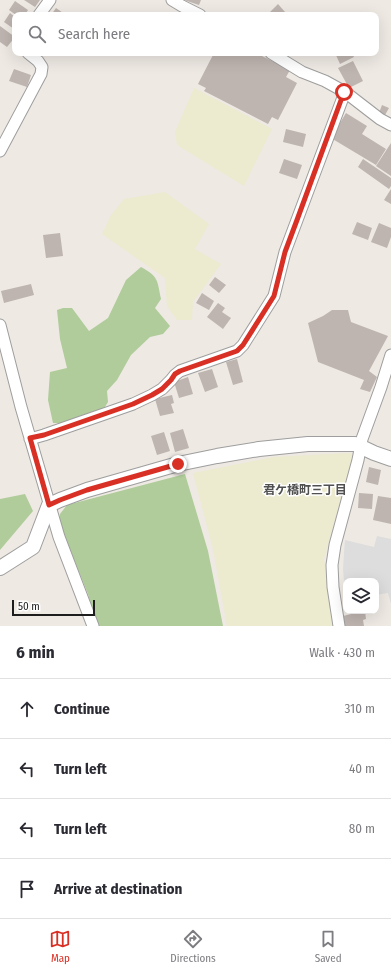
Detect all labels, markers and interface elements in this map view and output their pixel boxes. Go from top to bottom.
search box [12,12,379,56]
icon: search [26,23,48,45]
text: Search here [58,25,130,43]
route start [335,83,353,101]
route end [169,455,187,473]
district label: 君ケ橋町三丁目 [263,483,347,497]
map controls [343,578,379,614]
button: layers [343,578,379,614]
scale bar [12,598,95,617]
text: 50 m [18,600,40,613]
text: 6 min [16,642,55,663]
text: Walk · 430 m [309,645,375,660]
icon: ahead [16,698,38,720]
text: Continue [54,700,110,718]
text: 310 m [345,701,375,716]
icon: left [16,758,38,780]
text: Turn left [54,760,107,778]
text: 40 m [349,761,375,776]
icon: left [16,818,38,840]
text: Turn left [54,820,107,838]
text: 80 m [349,821,375,836]
icon: arrive [16,878,38,900]
text: Arrive at destination [54,880,182,898]
tab: Map [49,928,71,965]
tab: Directions [170,928,216,965]
tab: Saved [315,928,342,965]

